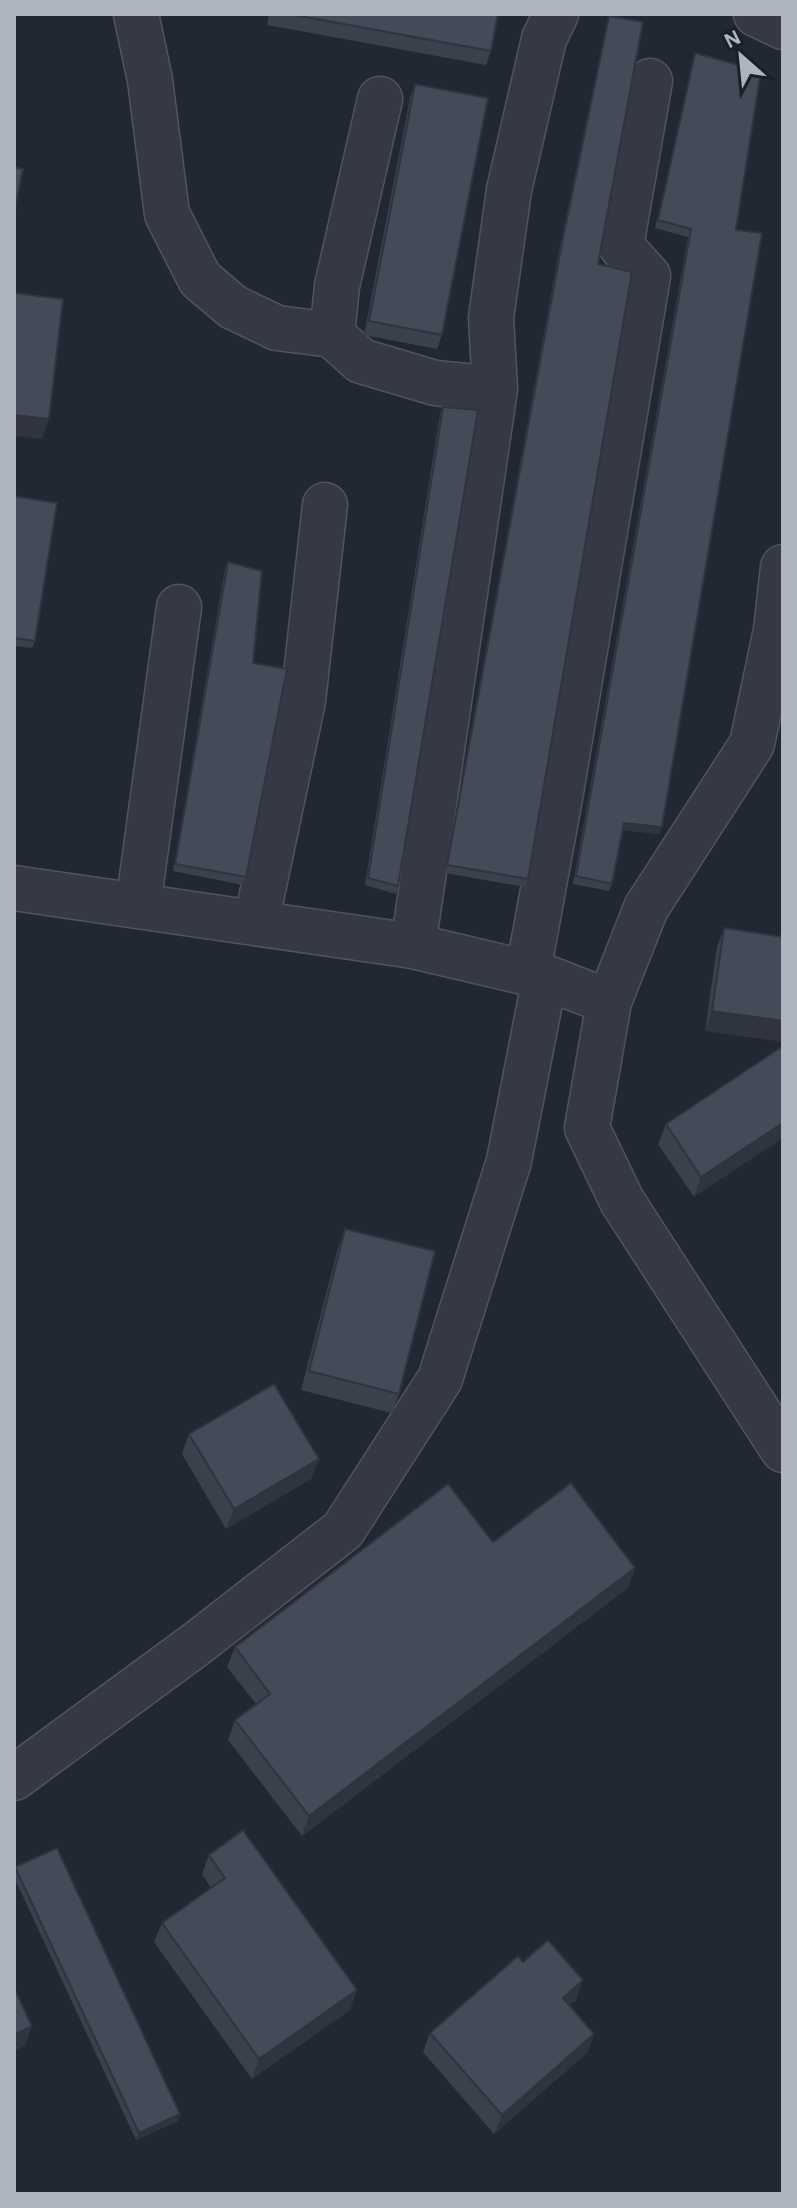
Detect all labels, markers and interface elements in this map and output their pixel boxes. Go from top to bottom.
north arrow [701,16,781,96]
text: N [721,26,744,52]

